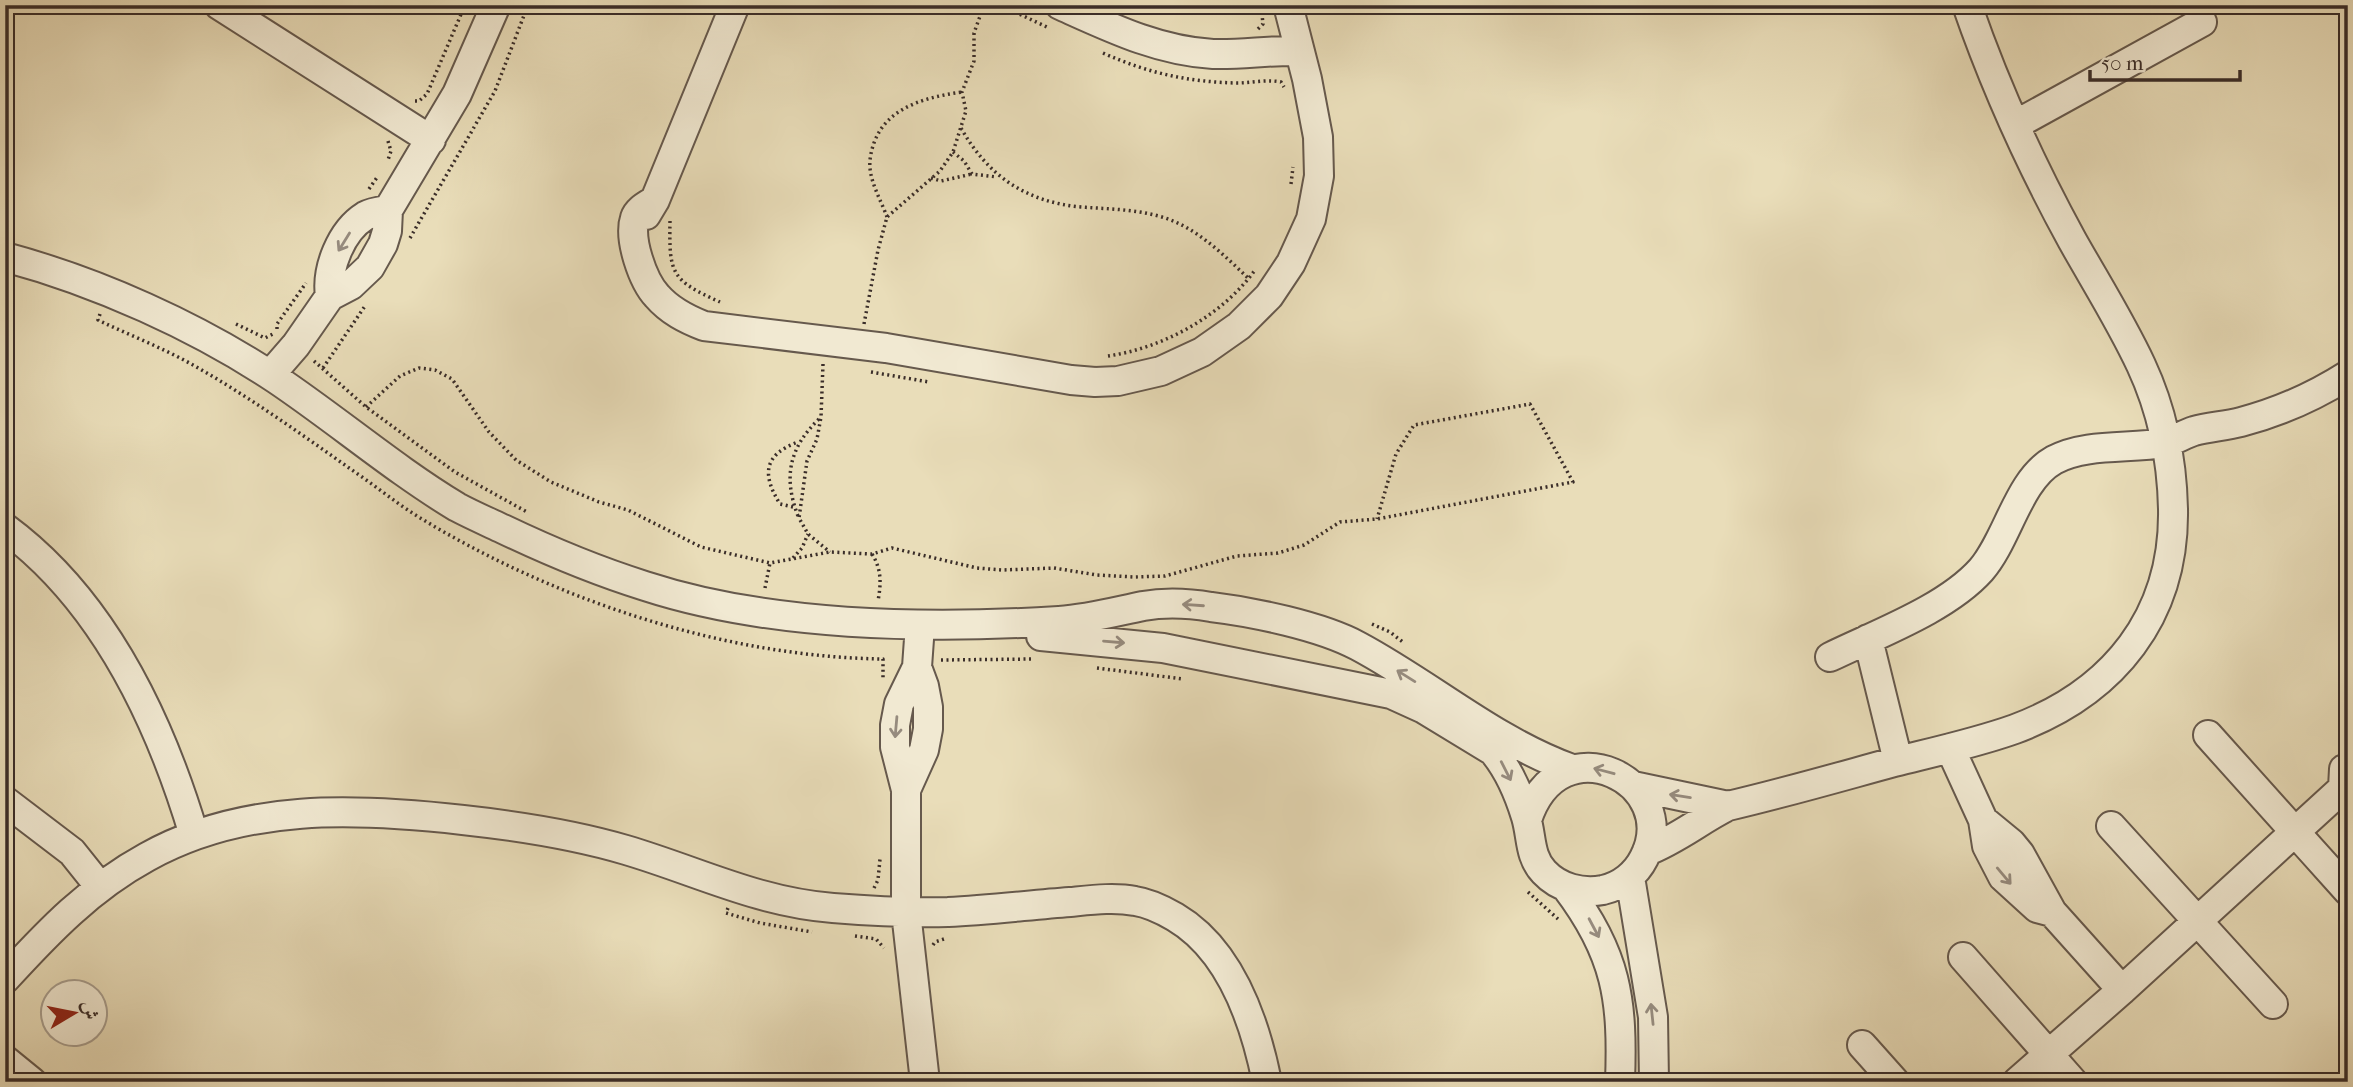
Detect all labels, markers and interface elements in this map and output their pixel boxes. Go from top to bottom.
scale bar [2090,38,2241,82]
text: 50 m [2101,51,2144,75]
one-way arrow [336,232,351,251]
one-way arrow [1182,598,1205,611]
one-way arrow [1102,636,1124,649]
one-way arrow [1396,669,1416,683]
one-way arrow [889,715,902,738]
one-way arrow [1500,760,1513,781]
one-way arrow [1593,764,1616,777]
one-way arrow [1670,789,1692,802]
one-way arrow [1996,867,2012,885]
one-way arrow [1588,917,1601,938]
north arrow [38,978,108,1048]
text: ش [77,999,102,1021]
one-way arrow [1645,1003,1658,1025]

